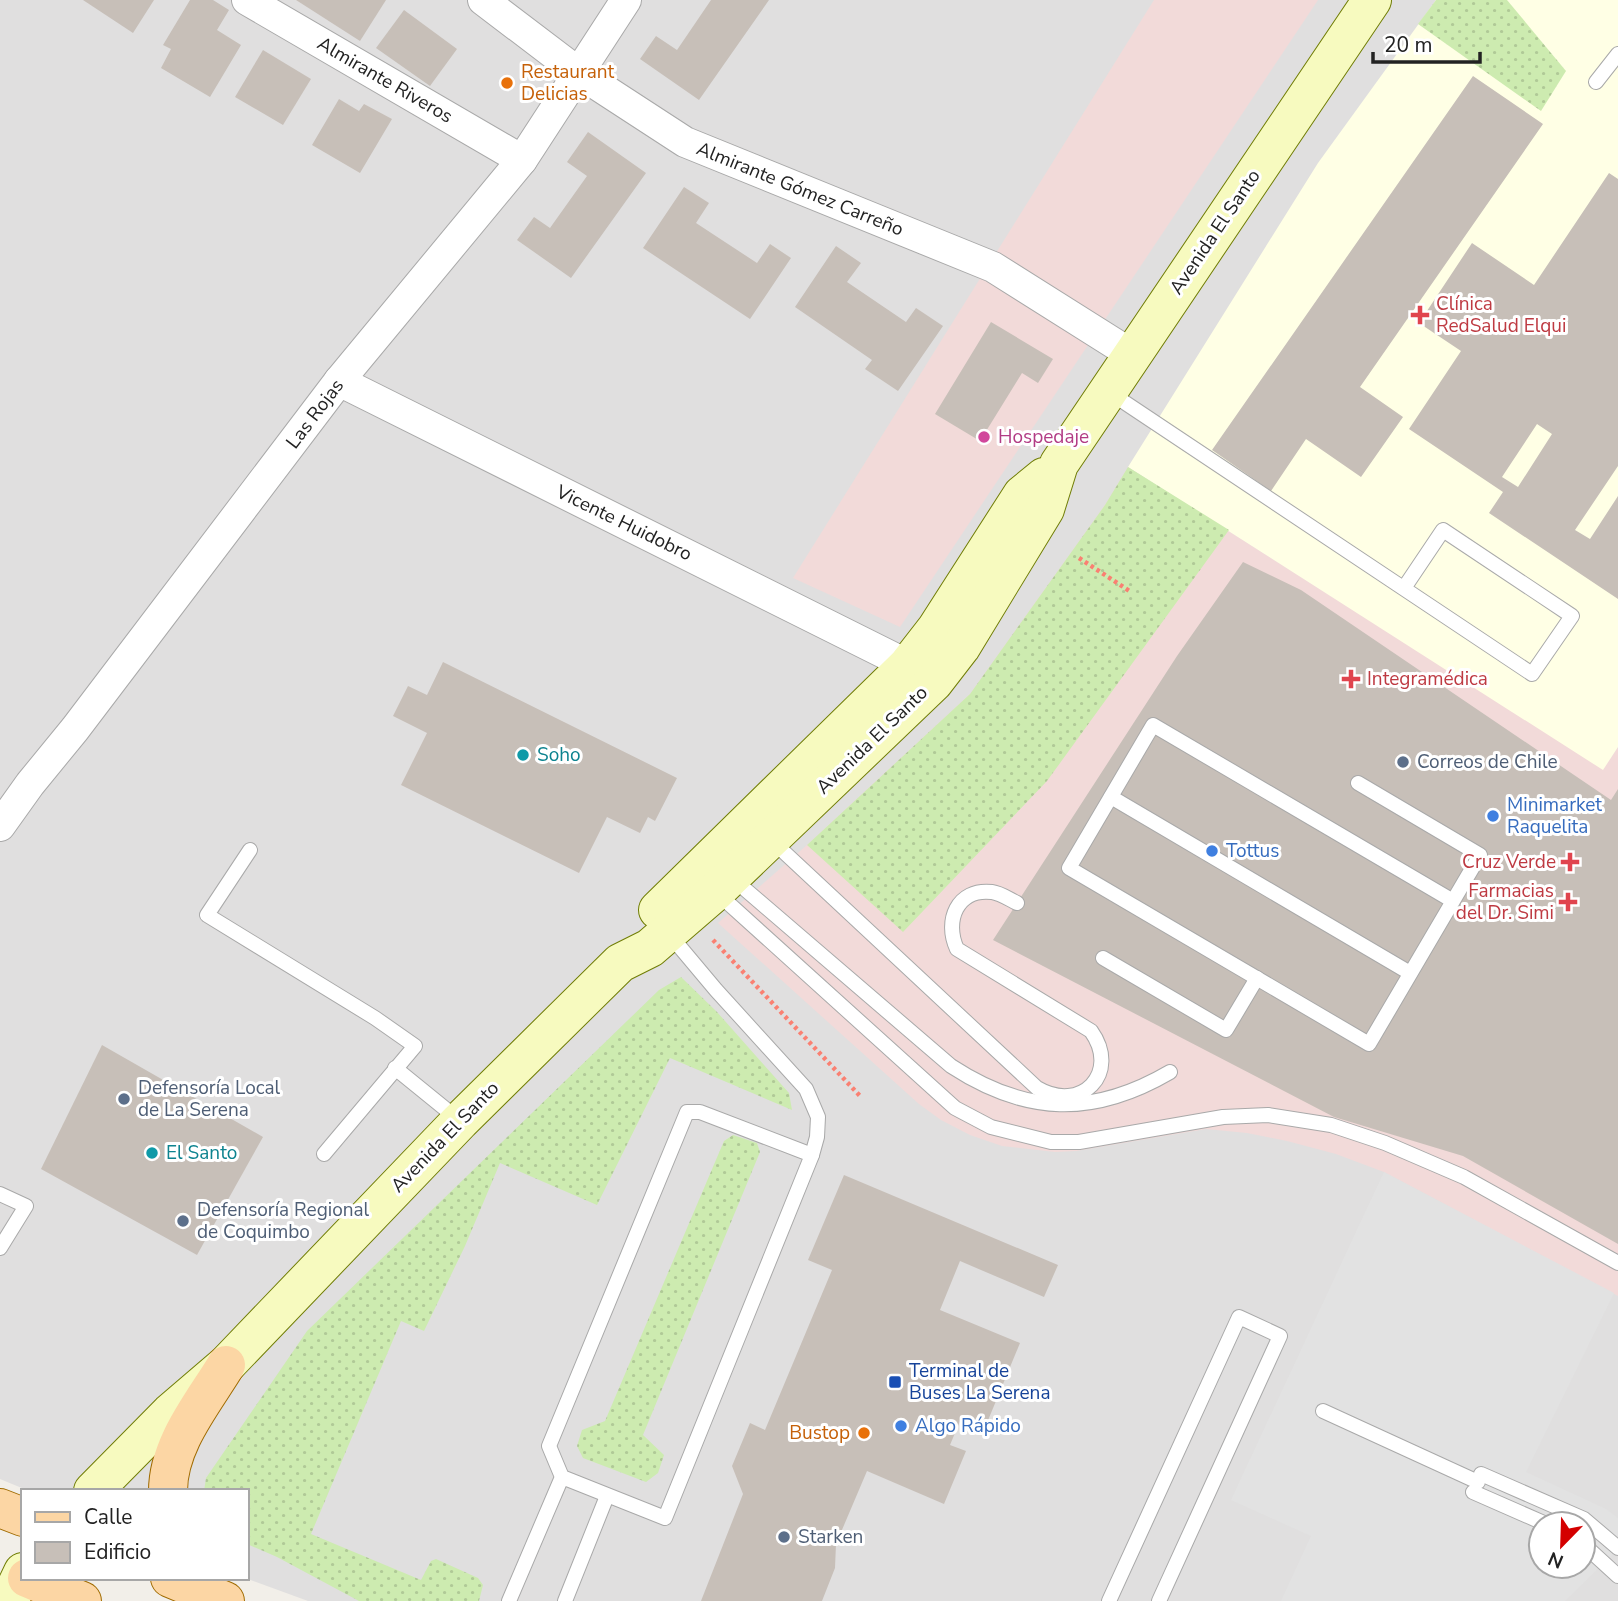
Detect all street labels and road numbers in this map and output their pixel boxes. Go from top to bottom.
street label: Almirante Riveros [312,31,458,129]
street label: Almirante Gómez Carreño [693,136,907,242]
street label: Avenida El Santo [1164,164,1266,300]
street label: Las Rojas [280,374,350,454]
street label: Vicente Huidobro [551,478,696,567]
street label: Avenida El Santo [811,680,933,800]
street label: Avenida El Santo [385,1076,505,1198]

